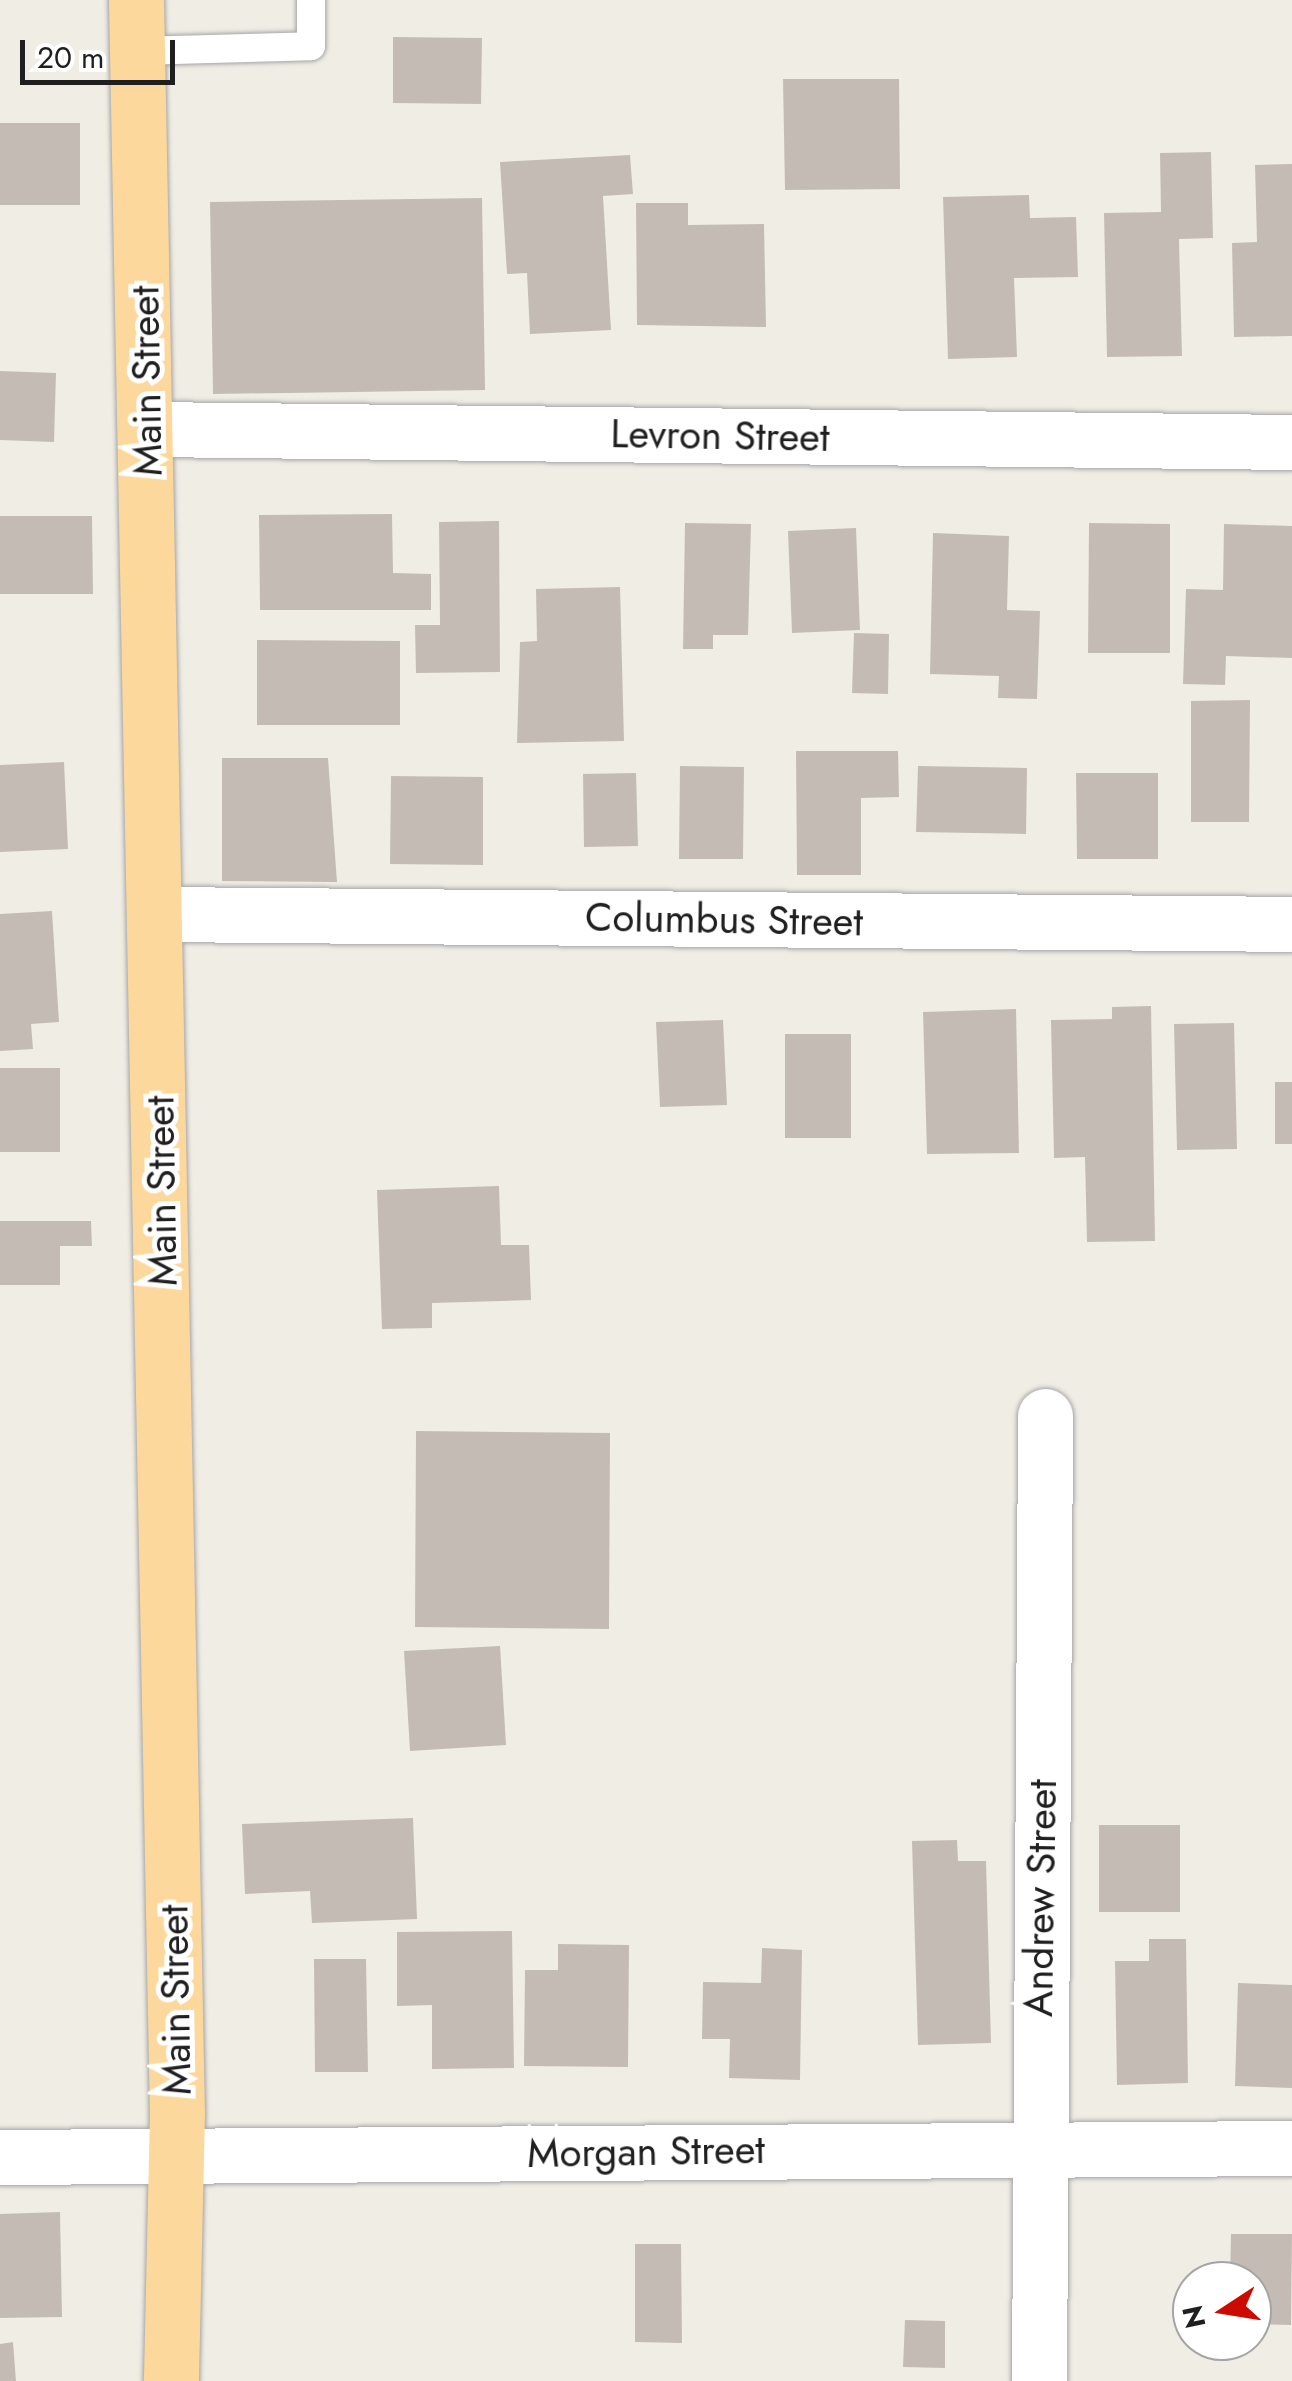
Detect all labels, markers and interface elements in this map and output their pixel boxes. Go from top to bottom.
scale bar [25,20,180,82]
text: 20 m [37,36,104,79]
street label: Main Street [120,285,172,477]
street label: Levron Street [610,409,830,461]
street label: Columbus Street [585,893,863,945]
street label: Main Street [135,1095,187,1287]
street label: Andrew Street [1014,1779,1066,2017]
street label: Main Street [149,1904,201,2096]
street label: Morgan Street [527,2125,765,2177]
north arrow [1172,2261,1272,2361]
text: N [1172,2302,1216,2332]

